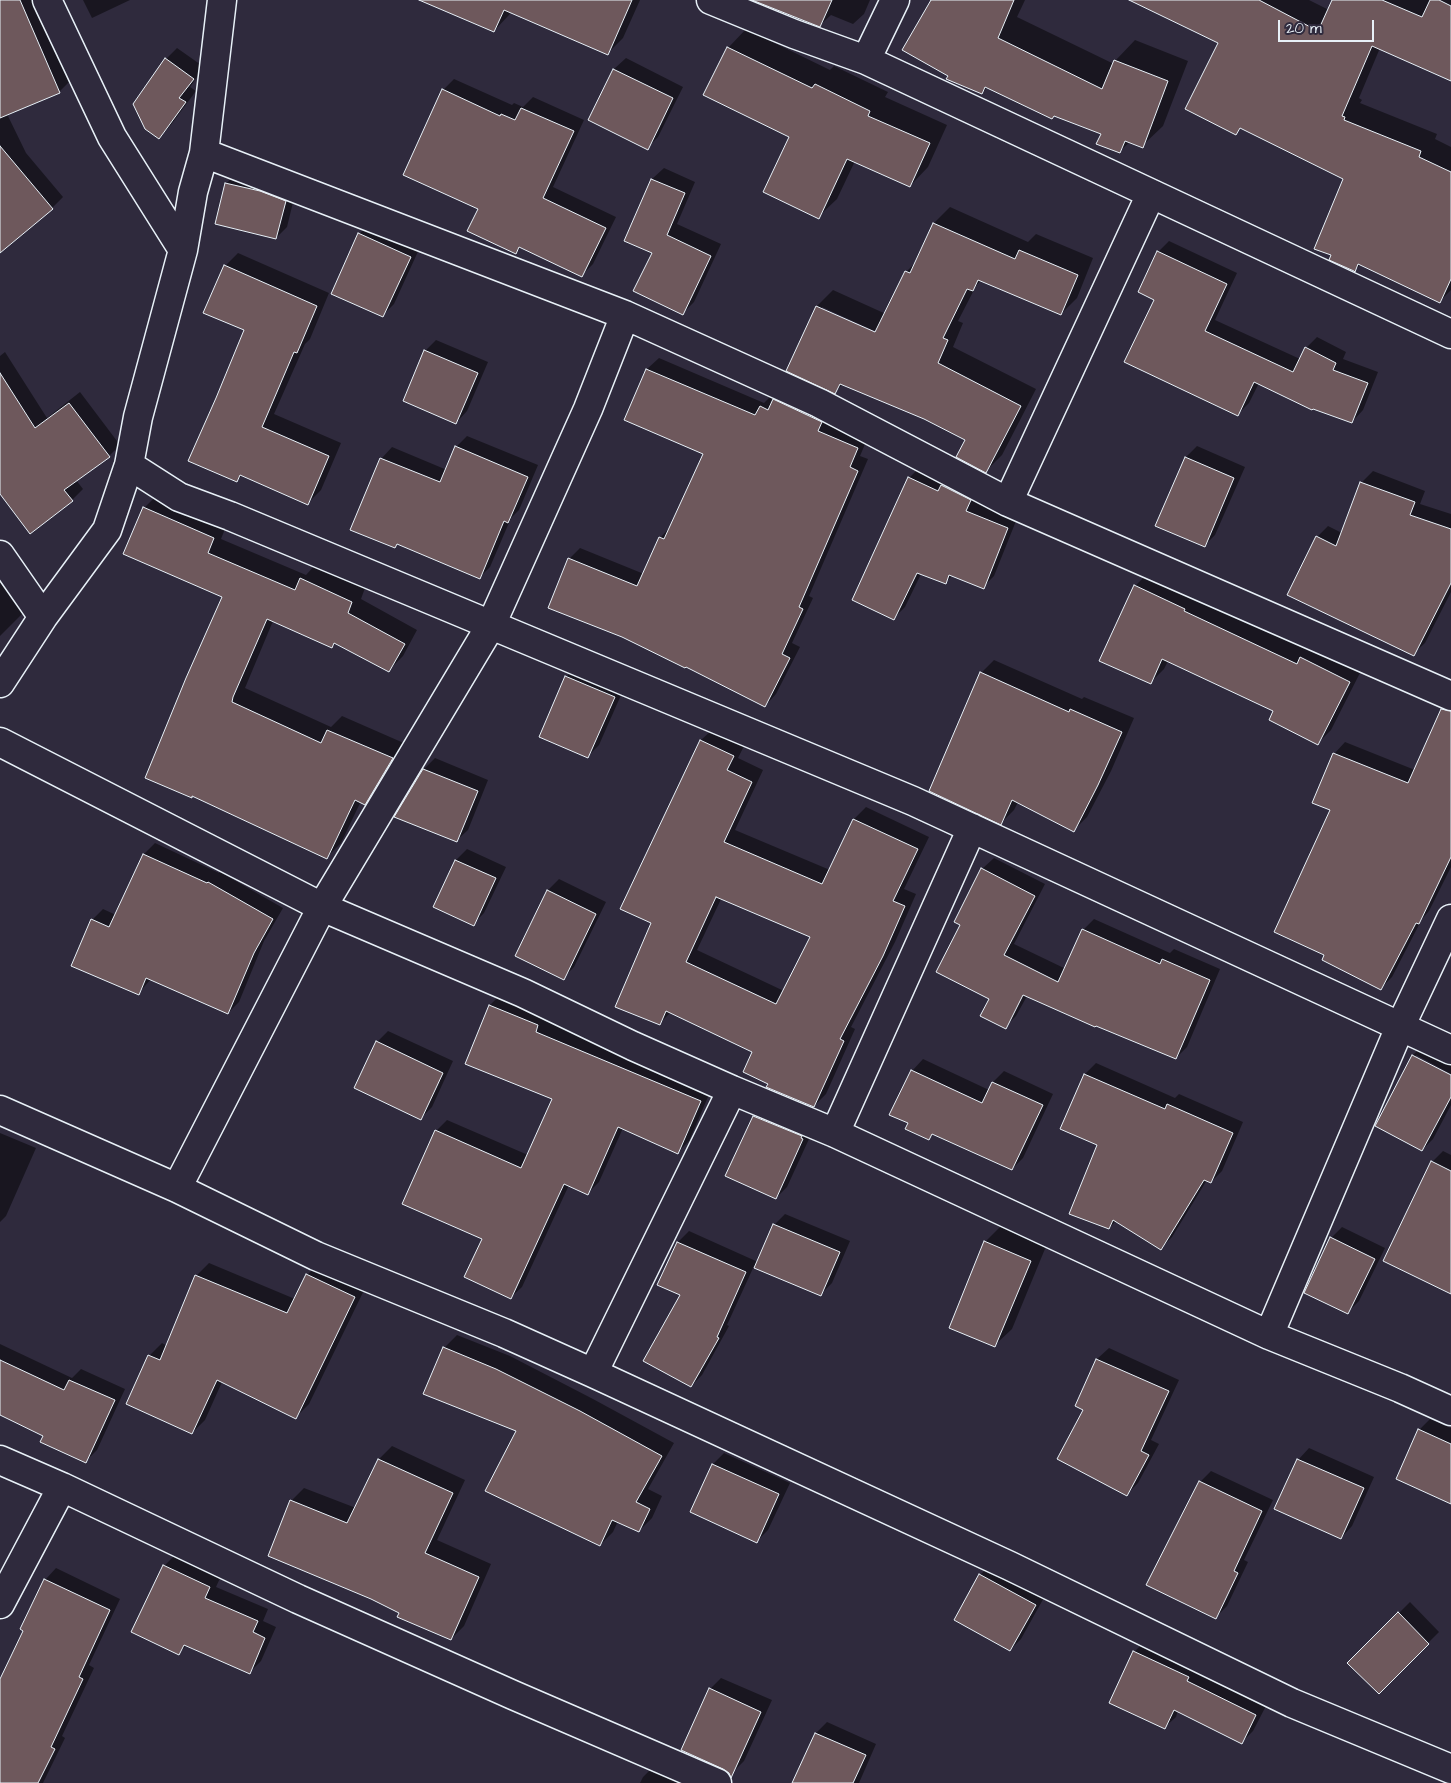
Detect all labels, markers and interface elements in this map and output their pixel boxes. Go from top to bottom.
scale bar [1281,10,1377,42]
text: 20 m [1286,18,1322,39]

